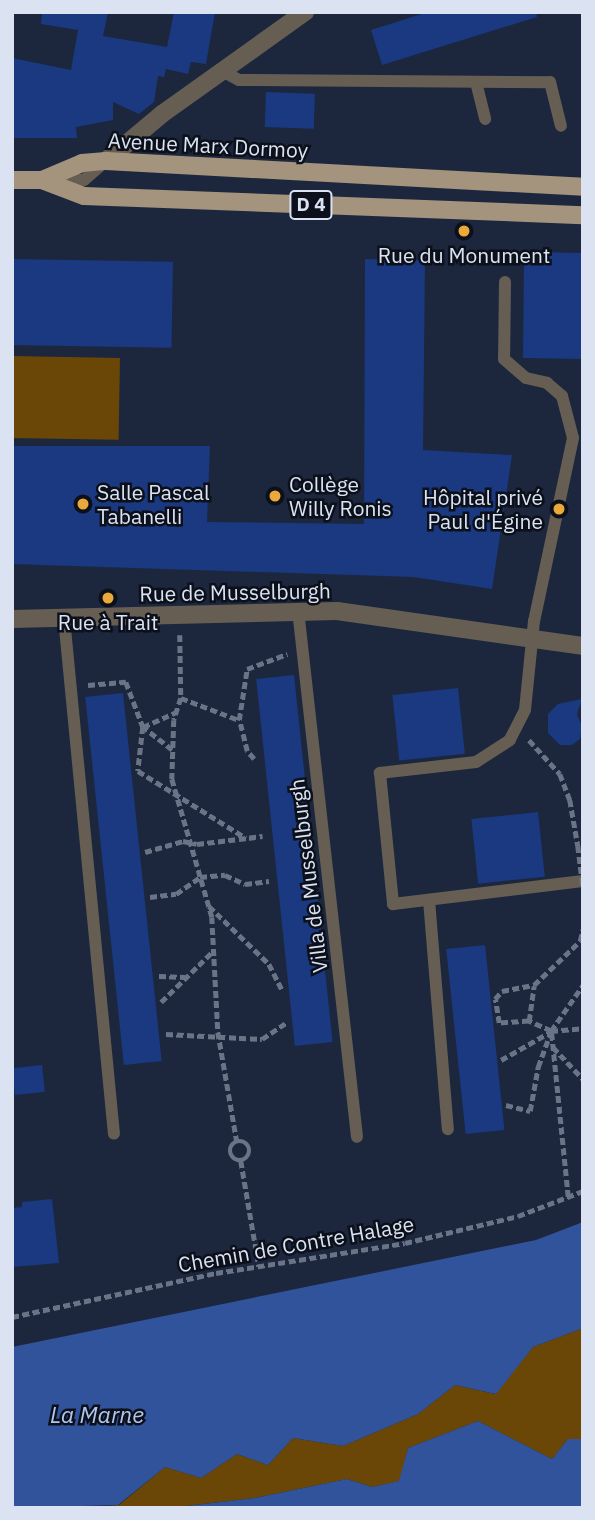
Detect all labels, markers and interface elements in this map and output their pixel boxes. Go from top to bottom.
street label: Avenue Marx Dormoy [107,127,309,163]
road number: D 4 [288,190,334,220]
marker: Rue du Monument [456,223,472,239]
place label: Rue du Monument [378,242,550,268]
place label: Collège Willy Ronis [289,471,392,521]
place label: Salle Pascal Tabanelli [97,479,210,529]
place label: Hôpital privé Paul d'Égine [423,484,543,534]
marker: Collège Willy Ronis [267,488,283,504]
marker: Salle Pascal Tabanelli [75,496,91,512]
marker: Hôpital privé Paul d'Égine [549,499,569,519]
street label: Rue de Musselburgh [139,578,331,606]
marker: Rue à Trait [100,590,116,606]
place label: Rue à Trait [58,609,158,635]
street label: Villa de Musselburgh [284,778,332,974]
street label: Chemin de Contre Halage [176,1211,416,1277]
water label: La Marne [50,1400,144,1428]

